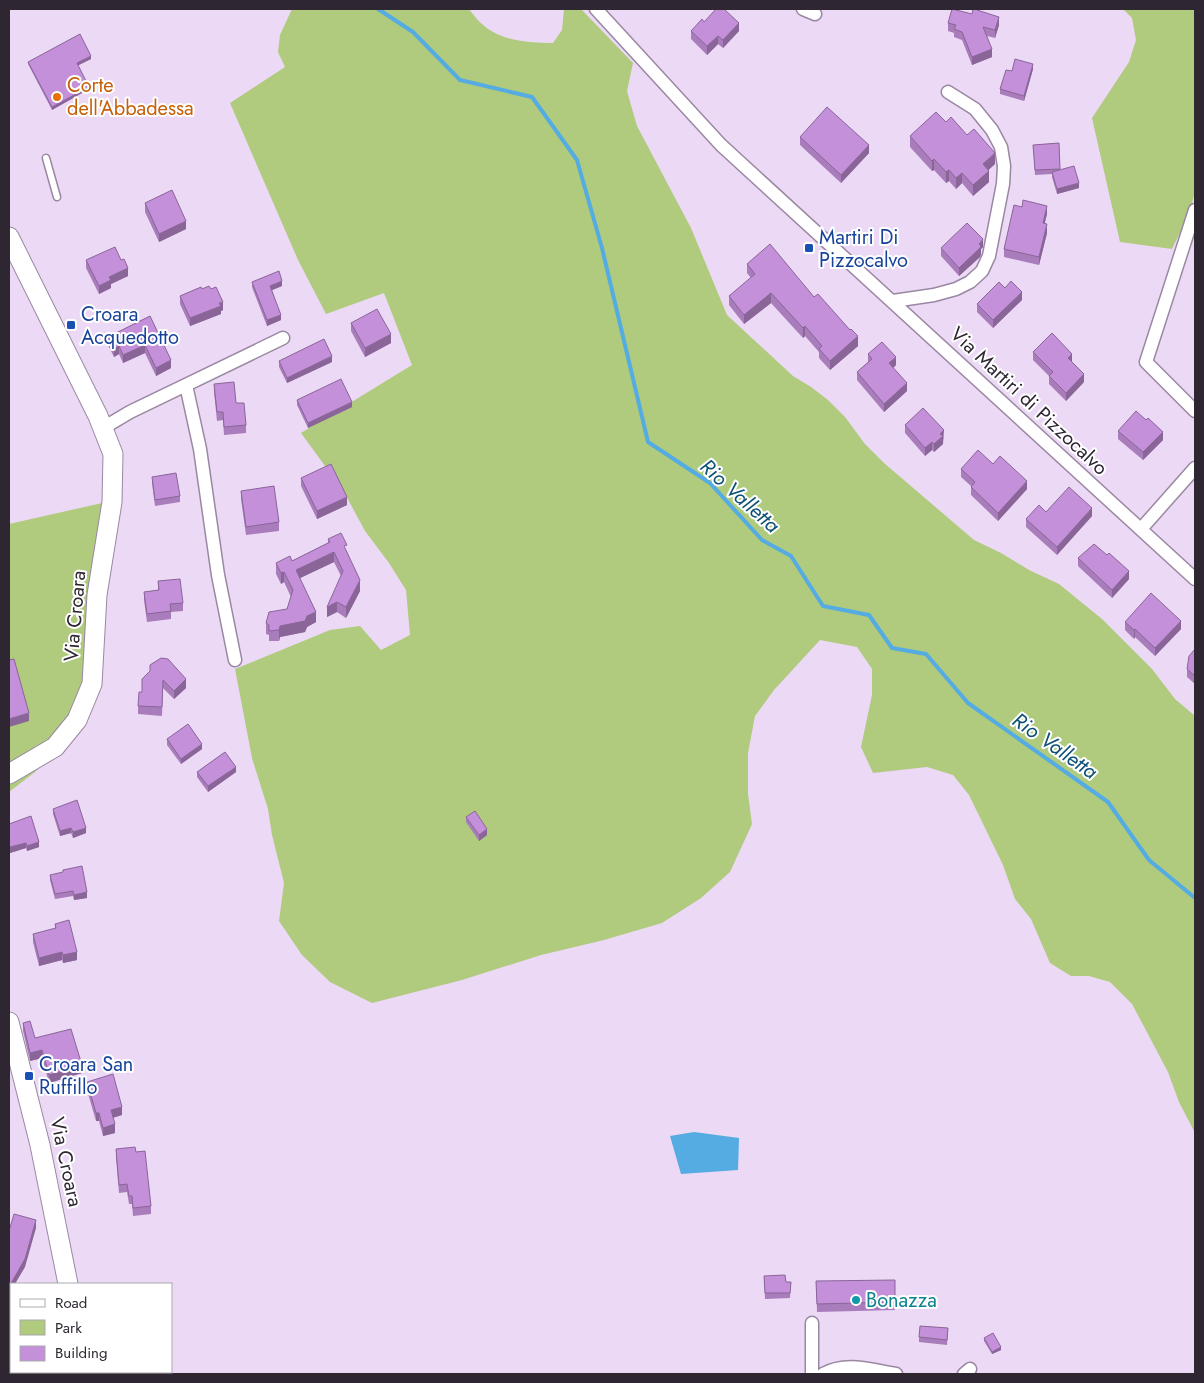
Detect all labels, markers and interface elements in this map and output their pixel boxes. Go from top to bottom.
place label: Corte dell'Abbadessa [67,71,194,123]
marker: Corte dell'Abbadessa [51,91,63,103]
place label: Martiri Di Pizzocalvo [819,223,908,275]
marker: Martiri Di Pizzocalvo [803,242,815,254]
place label: Croara Acquedotto [81,300,179,352]
marker: Croara Acquedotto [65,319,77,331]
street label: Via Martiri di Pizzocalvo [944,320,1114,482]
water label: Rio Valletta [693,452,787,540]
street label: Via Croara [57,569,93,663]
water label: Rio Valletta [1006,705,1104,787]
place label: Croara San Ruffillo [39,1050,133,1102]
marker: Croara San Ruffillo [23,1070,35,1082]
street label: Via Croara [42,1114,90,1210]
legend [10,1283,172,1373]
place label: Bonazza [866,1286,937,1315]
text: Road [55,1292,87,1314]
marker: Bonazza [850,1294,862,1306]
text: Park [55,1317,82,1339]
text: Building [55,1342,107,1364]

